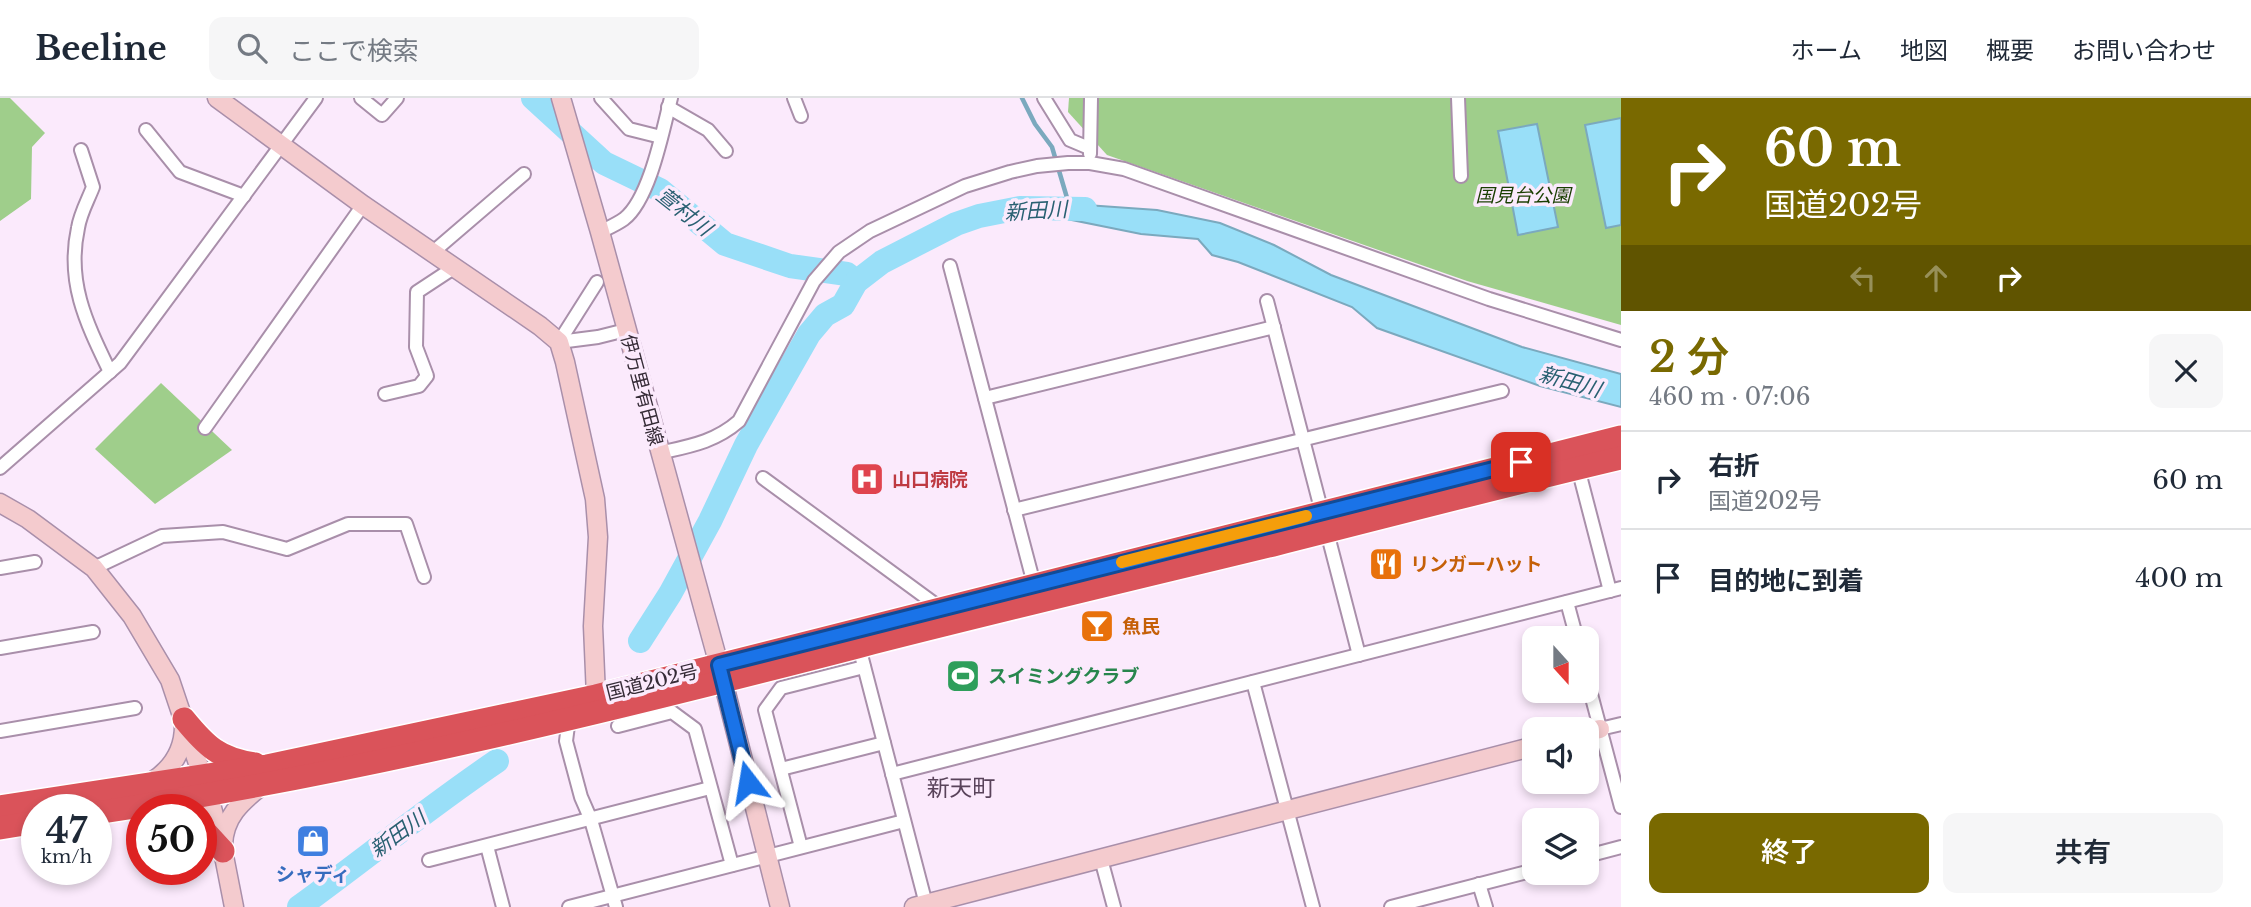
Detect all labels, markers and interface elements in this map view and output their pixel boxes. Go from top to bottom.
search box [209,17,699,80]
text: Beeline [35,28,167,69]
icon: search [233,29,271,67]
text: ここで検索 [289,35,419,67]
text: ホーム [1791,36,1862,65]
text: 地図 [1900,36,1948,65]
text: 概要 [1986,36,2034,65]
text: お問い合わせ [2072,36,2216,65]
text: 60 m [1764,118,1901,179]
icon: right [1649,126,1740,217]
water label: 萱村川 [651,182,718,243]
park label: 国見台公園 [1475,184,1573,207]
text: 国道202号 [1764,185,1922,225]
water label: 新田川 [1004,196,1070,226]
icon: left [1844,259,1882,297]
icon: ahead [1917,259,1955,297]
icon: right [1990,259,2028,297]
text: 2 分 [1649,331,1729,383]
street label: 伊万里有田線 [616,332,668,448]
button: close [2149,334,2223,408]
water label: 新田川 [1536,361,1606,404]
text: 460 m · 07:06 [1649,383,1810,411]
pin [1491,432,1551,492]
icon: arrive [1502,443,1540,481]
text: 右折 [1708,450,1760,482]
hospital icon: 山口病院 [848,460,886,498]
icon: right [1649,461,1687,499]
text: 60 m [2152,464,2223,496]
place label: 山口病院 [892,468,968,491]
text: 国道202号 [1708,487,1822,515]
restaurant icon: リンガーハット [1367,545,1405,583]
place label: リンガーハット [1410,553,1543,576]
icon: arrive [1649,559,1687,597]
text: 400 m [2135,562,2223,594]
text: 目的地に到着 [1708,565,1864,597]
bar icon: 魚民 [1078,607,1116,645]
place label: 魚民 [1122,615,1160,638]
north arrow [1522,626,1600,704]
map controls [1522,626,1599,885]
sports icon: スイミングクラブ [944,657,982,695]
street label: 国道202号 [604,659,700,705]
place label: スイミングクラブ [988,665,1140,688]
button: sound [1522,717,1599,794]
position arrow [711,745,785,819]
district label: 新天町 [927,774,996,802]
speed limit sign: 50 [126,794,217,885]
water label: 新田川 [365,804,433,863]
button: layers [1522,808,1599,885]
text: 47 [46,809,87,852]
button: 終了 [1649,813,1929,893]
button: 共有 [1943,813,2223,893]
shop icon: シャディ [294,822,332,860]
text: km/h [41,846,92,868]
place label: シャディ [276,863,350,886]

